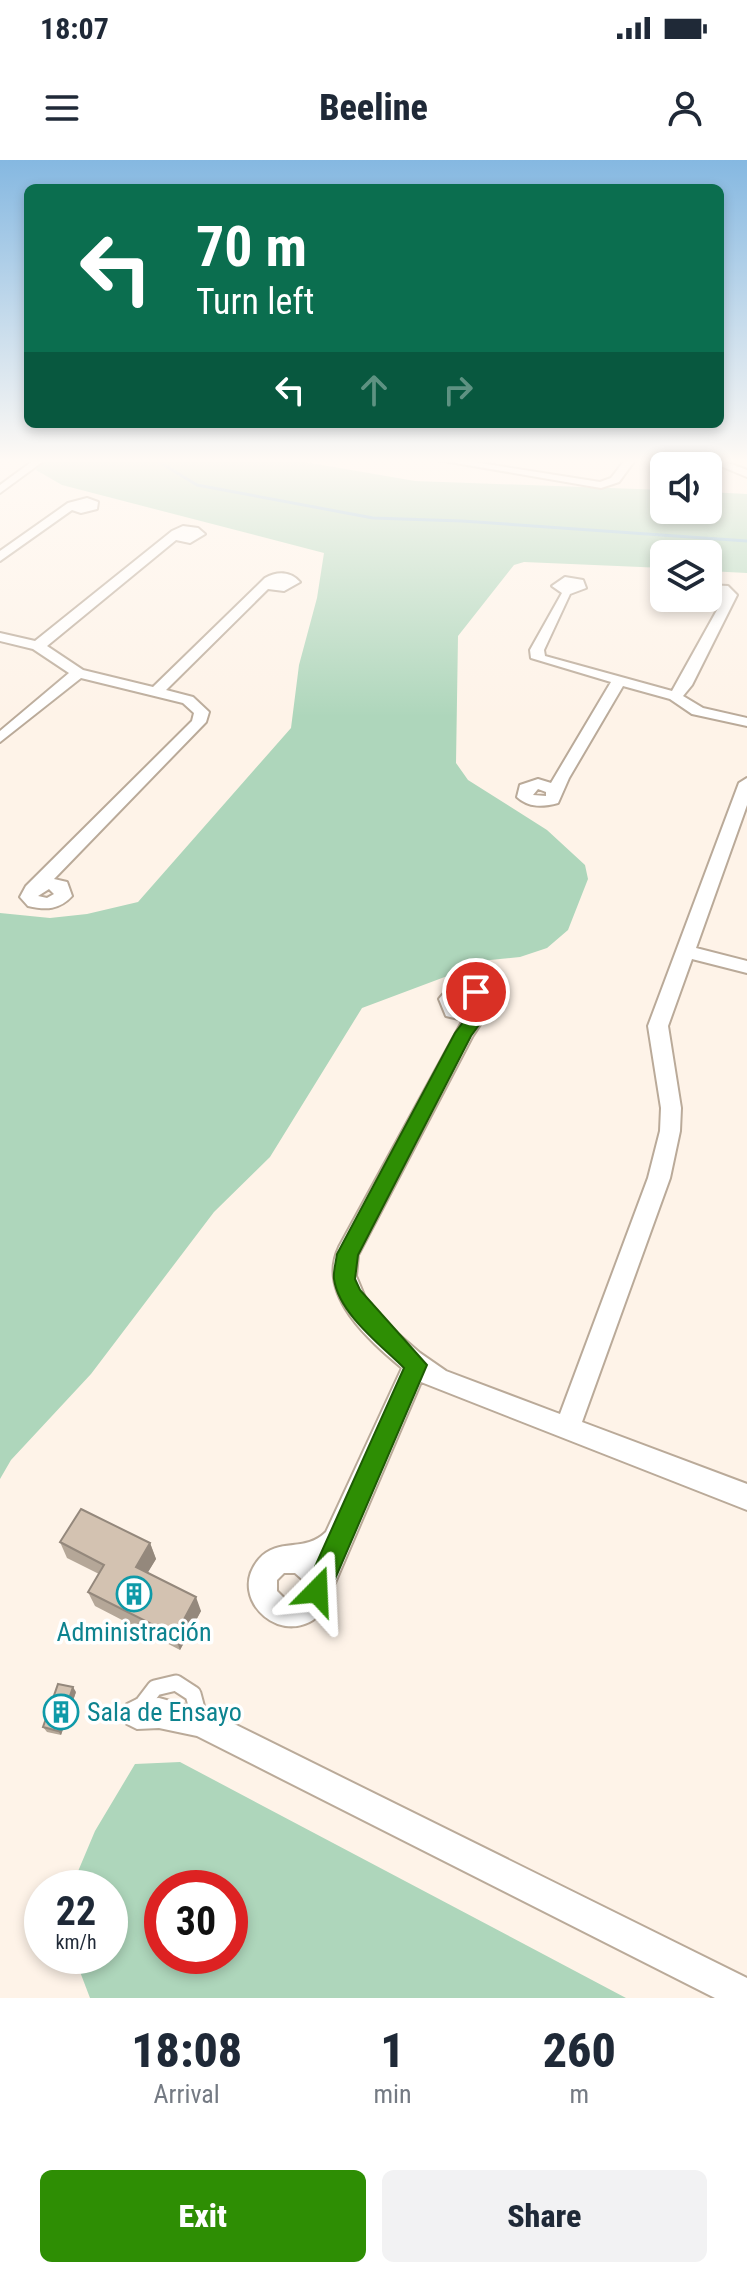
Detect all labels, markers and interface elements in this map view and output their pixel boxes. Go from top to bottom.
text: 18:07 [40,11,109,46]
icon: menu [40,86,84,130]
icon: person [663,86,707,130]
text: Beeline [319,87,428,129]
text: 70 m [196,214,307,280]
icon: left [64,216,168,320]
text: Turn left [196,281,314,323]
icon: left [268,368,312,412]
icon: ahead [352,368,396,412]
icon: right [436,368,480,412]
map controls [650,452,722,612]
button: sound [650,452,722,524]
button: layers [650,540,722,612]
pin [442,958,510,1026]
icon: arrive [454,970,498,1014]
position arrow [275,1549,359,1633]
building icon: Administración [115,1575,153,1613]
place label: Administración [56,1617,212,1647]
building icon: Sala de Ensayo [42,1693,80,1731]
place label: Sala de Ensayo [87,1697,242,1727]
speed limit sign: 30 [144,1870,248,1974]
text: 22 [56,1888,96,1935]
text: km/h [55,1930,97,1954]
text: 18:08 [131,2022,242,2079]
text: 1 [380,2022,405,2079]
text: 260 [543,2022,616,2079]
text: Arrival [154,2079,220,2109]
text: min [373,2079,412,2109]
text: m [569,2079,589,2109]
button: Exit [40,2170,366,2262]
button: Share [382,2170,707,2262]

